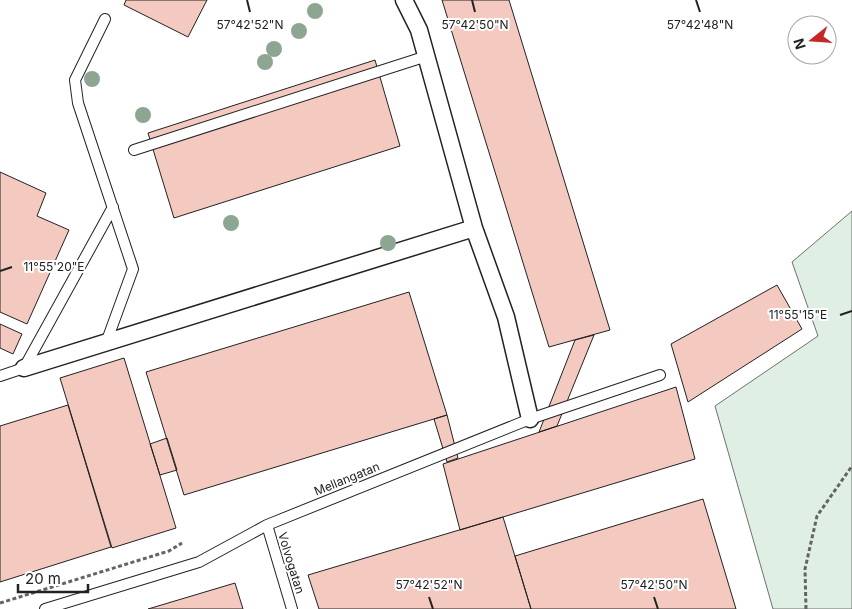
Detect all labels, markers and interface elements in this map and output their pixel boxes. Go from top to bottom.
north arrow [787,15,837,65]
text: 57°42'52"N [217,17,283,32]
text: 57°42'50"N [441,17,509,32]
text: 57°42'48"N [667,17,733,32]
text: N [789,36,809,52]
text: 11°55'20"E [23,259,85,274]
text: 11°55'15"E [769,307,827,322]
street label: Mellangatan [312,459,382,498]
street label: Volvogatan [275,530,308,595]
scale bar [18,562,88,594]
text: 20 m [25,569,61,588]
text: 57°42'52"N [396,577,462,592]
text: 57°42'50"N [620,577,688,592]

